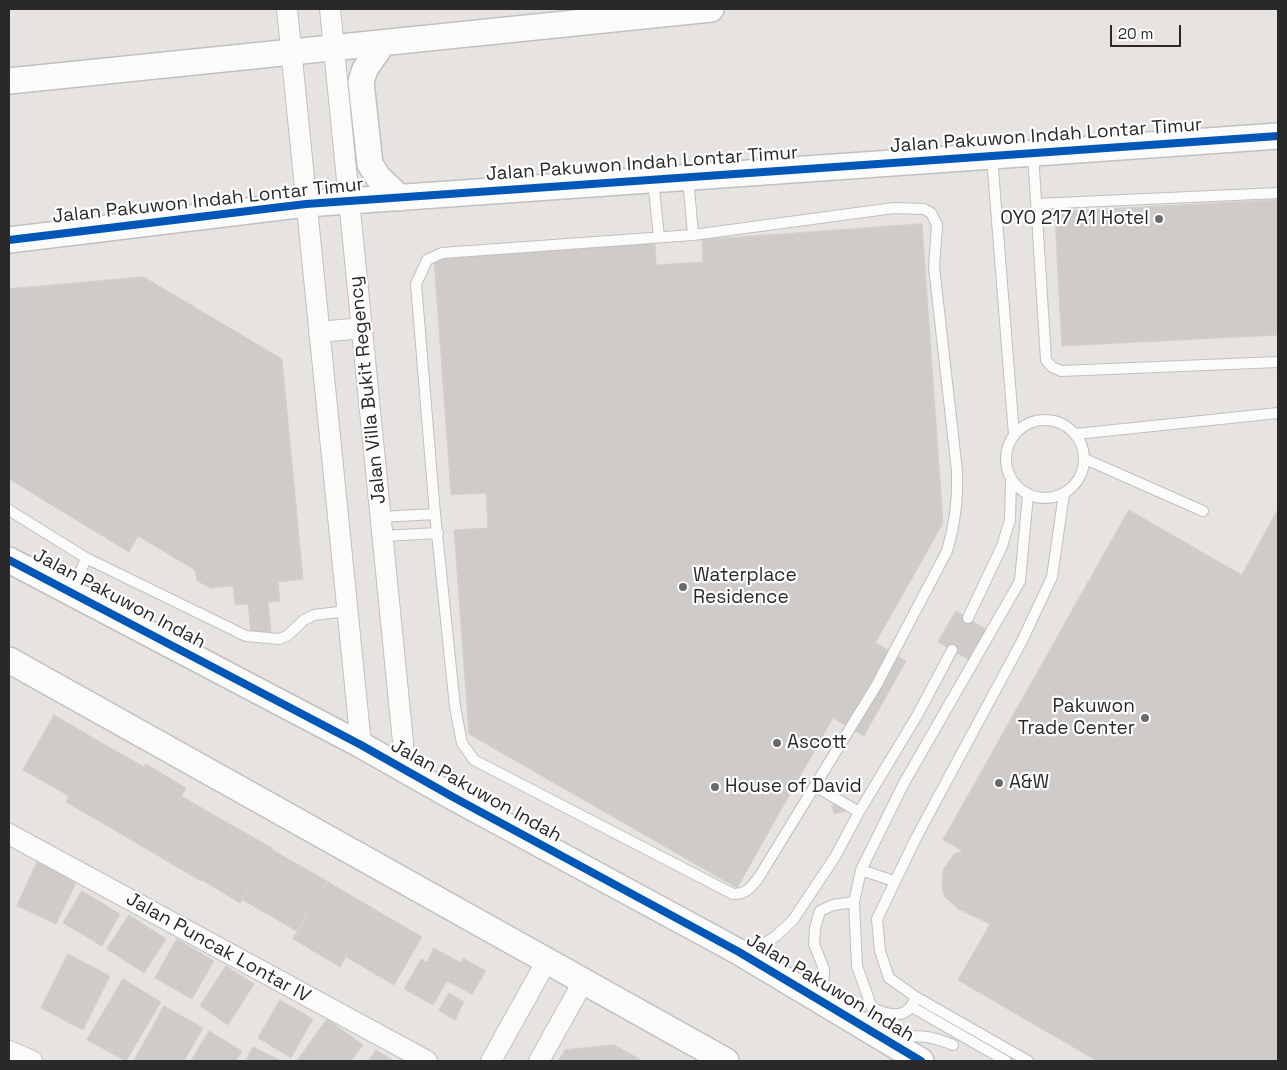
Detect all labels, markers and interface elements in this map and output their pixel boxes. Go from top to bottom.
scale bar [1112,15,1183,47]
text: 20 m [1118,24,1153,43]
street label: Jalan Pakuwon Indah Lontar Timur [889,114,1203,158]
street label: Jalan Pakuwon Indah Lontar Timur [485,142,799,186]
street label: Jalan Pakuwon Indah Lontar Timur [51,173,365,229]
place label: OYO 217 A1 Hotel [1000,208,1149,230]
marker: OYO 217 A1 Hotel [1153,213,1165,225]
street label: Jalan Villa Bukit Regency [345,275,391,505]
street label: Jalan Pakuwon Indah [29,544,209,654]
place label: Waterplace Residence [693,565,797,609]
marker: Waterplace Residence [677,581,689,593]
place label: Pakuwon Trade Center [1018,696,1135,740]
marker: Pakuwon Trade Center [1139,712,1151,724]
place label: Ascott [787,732,847,754]
street label: Jalan Pakuwon Indah [386,734,566,848]
marker: Ascott [771,737,783,749]
place label: A&W [1009,772,1049,794]
place label: House of David [725,776,862,798]
marker: A&W [993,777,1005,789]
marker: House of David [709,781,721,793]
street label: Jalan Puncak Lontar IV [122,888,314,1008]
street label: Jalan Pakuwon Indah [742,929,918,1047]

